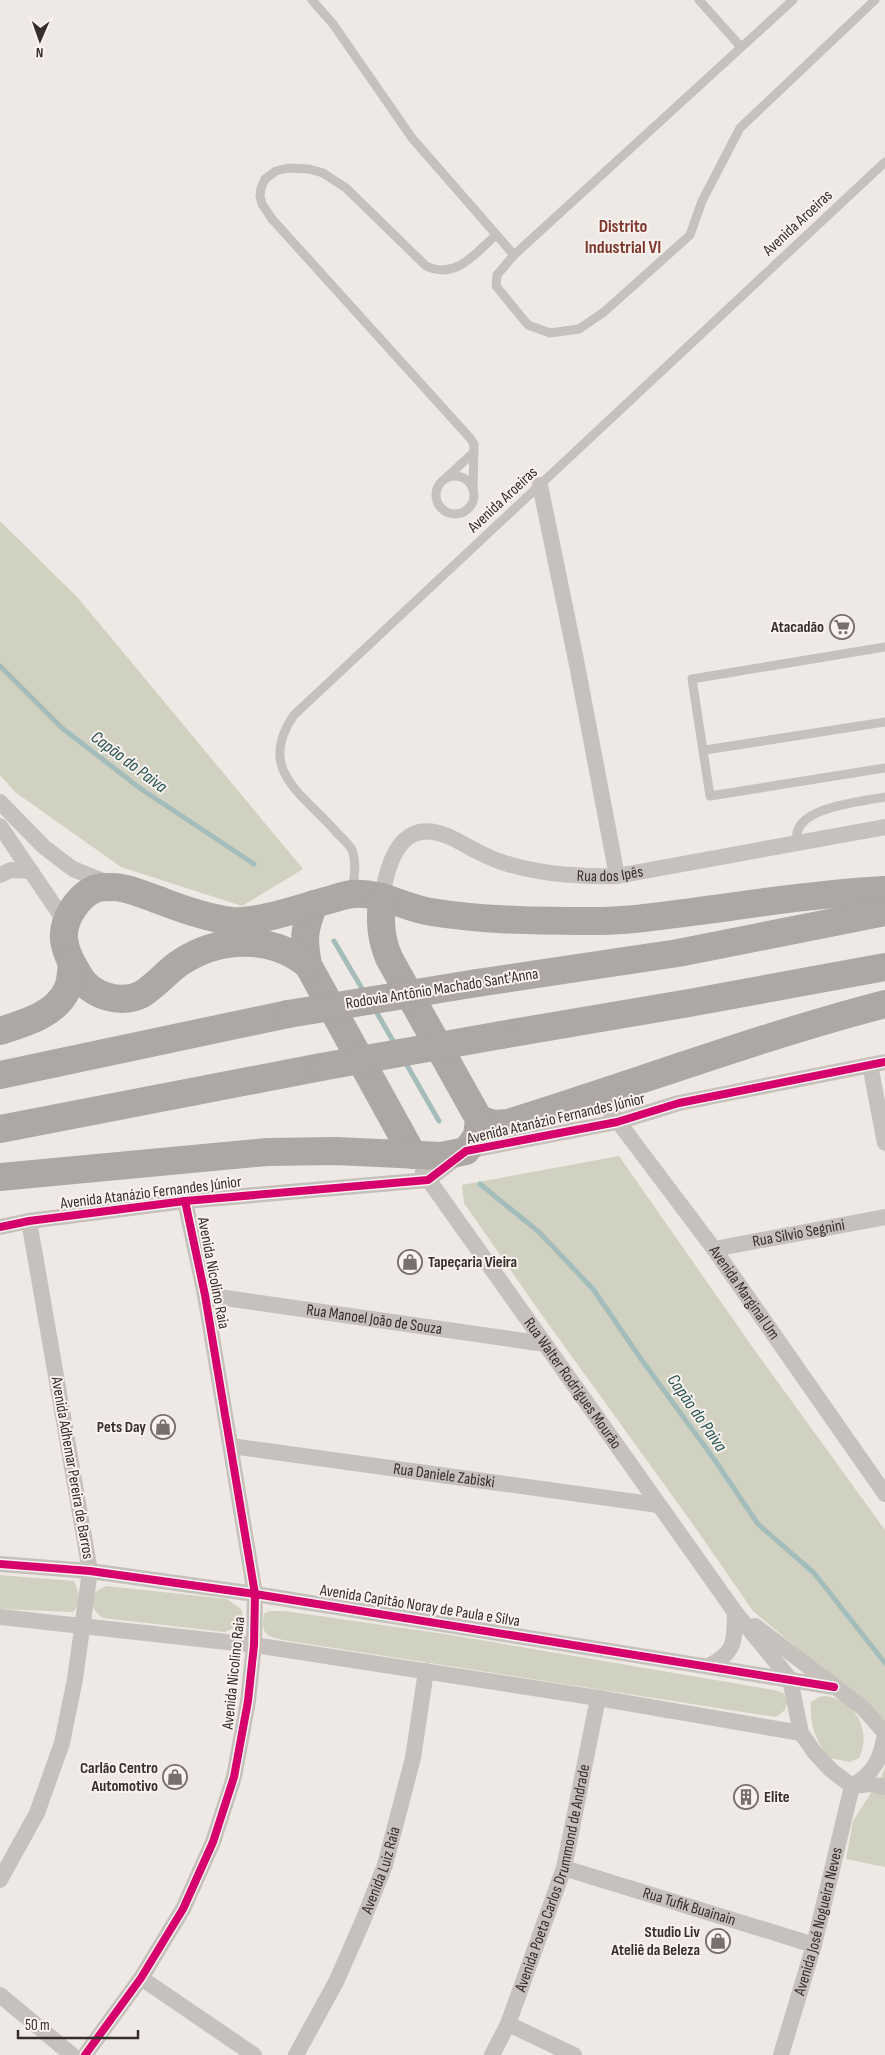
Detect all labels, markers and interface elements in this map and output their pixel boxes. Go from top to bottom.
north arrow [15,15,65,65]
text: N [36,44,44,61]
street label: Avenida Aroeiras [759,186,837,261]
district label: Distrito Industrial VI [585,216,661,258]
street label: Avenida Aroeiras [464,463,542,538]
supermarket icon: Atacadão [829,614,855,640]
place label: Atacadão [770,618,824,637]
water label: Capão do Paiva [87,727,172,798]
street label: Rua dos Ipês [576,862,645,886]
street label: Rodovia Antônio Machado Sant'Anna [344,964,540,1014]
street label: Avenida Atanázio Fernandes Júnior [464,1089,647,1149]
street label: Avenida Atanázio Fernandes Júnior [58,1172,243,1214]
street label: Avenida Nicolino Raia [193,1215,233,1330]
street label: Rua Silvio Segnini [751,1215,846,1251]
street label: Avenida Marginal Um [704,1241,784,1343]
shop icon: Tapeçaria Vieira [397,1249,423,1275]
place label: Tapeçaria Vieira [428,1253,517,1272]
street label: Rua Manoel João de Souza [305,1300,443,1339]
street label: Rua Walter Rodrigues Mourão [520,1314,626,1453]
water label: Capão do Paiva [663,1370,732,1456]
street label: Avenida Adhemar Pereira de Barros [46,1374,97,1561]
shop icon: Pets Day [150,1414,176,1440]
place label: Pets Day [97,1418,146,1437]
street label: Rua Daniele Zabiski [392,1459,496,1492]
street label: Avenida Capitão Noray de Paula e Silva [318,1581,521,1631]
street label: Avenida Nicolino Raia [219,1616,249,1731]
place label: Carlão Centro Automotivo [80,1759,158,1796]
street label: Avenida Poeta Carlos Drummond de Andrade [511,1763,594,1995]
shop icon: Carlão Centro Automotivo [162,1764,188,1790]
building icon: Elite [733,1784,759,1810]
place label: Elite [764,1788,790,1807]
street label: Avenida Luiz Raia [357,1825,404,1917]
street label: Avenida José Nogueira Neves [790,1845,847,1998]
street label: Rua Tufik Buainain [640,1883,738,1930]
place label: Studio Liv Ateliê da Beleza [610,1923,700,1960]
shop icon: Studio Liv Ateliê da Beleza [705,1928,731,1954]
scale bar [18,2008,138,2040]
text: 50 m [25,2016,50,2035]

